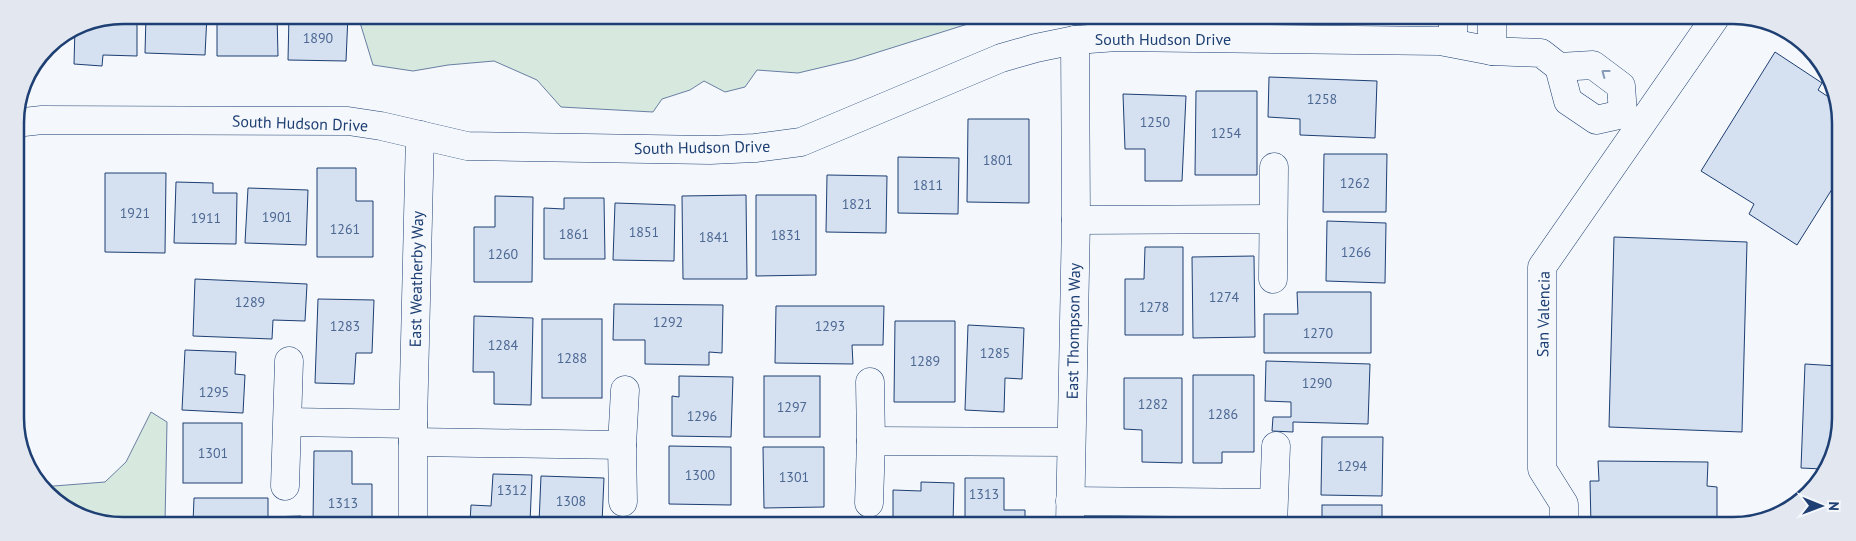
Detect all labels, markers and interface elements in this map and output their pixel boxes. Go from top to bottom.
house number: 1890 [303,29,334,47]
street label: South Hudson Drive [1095,29,1231,49]
one-way arrow [1602,71,1611,79]
house number: 1258 [1307,90,1337,108]
street label: South Hudson Drive [232,111,368,135]
house number: 1250 [1140,113,1171,131]
house number: 1254 [1211,124,1242,142]
street label: South Hudson Drive [634,136,770,158]
house number: 1801 [983,151,1013,169]
house number: 1262 [1340,174,1370,192]
house number: 1811 [913,176,943,194]
house number: 1821 [842,195,872,213]
house number: 1921 [120,204,150,222]
house number: 1901 [262,208,292,226]
house number: 1911 [191,209,221,227]
street label: East Weatherby Way [405,210,427,347]
house number: 1261 [330,220,360,238]
house number: 1851 [629,223,659,241]
house number: 1861 [559,225,589,243]
house number: 1831 [771,226,801,244]
house number: 1841 [699,228,729,246]
house number: 1266 [1341,243,1371,261]
house number: 1260 [488,245,519,263]
street label: East Thompson Way [1062,262,1084,399]
street label: San Valencia [1532,271,1554,357]
house number: 1274 [1209,288,1240,306]
house number: 1289 [235,293,265,311]
house number: 1278 [1139,298,1169,316]
house number: 1292 [653,313,683,331]
house number: 1283 [330,317,360,335]
house number: 1293 [815,317,845,335]
house number: 1270 [1303,324,1334,342]
house number: 1284 [488,336,519,354]
house number: 1285 [980,344,1010,362]
house number: 1288 [557,349,587,367]
house number: 1289 [910,352,940,370]
house number: 1290 [1302,374,1333,392]
house number: 1295 [199,383,229,401]
house number: 1282 [1138,395,1168,413]
house number: 1297 [777,398,807,416]
house number: 1286 [1208,405,1238,423]
house number: 1296 [687,407,717,425]
house number: 1301 [198,444,228,462]
house number: 1294 [1337,457,1368,475]
house number: 1300 [685,466,716,484]
house number: 1301 [779,468,809,486]
house number: 1312 [497,481,527,499]
north arrow [1796,481,1846,531]
house number: 1313 [969,485,999,503]
house number: 1308 [556,492,586,510]
house number: 1313 [328,494,358,512]
text: N [1825,501,1843,511]

